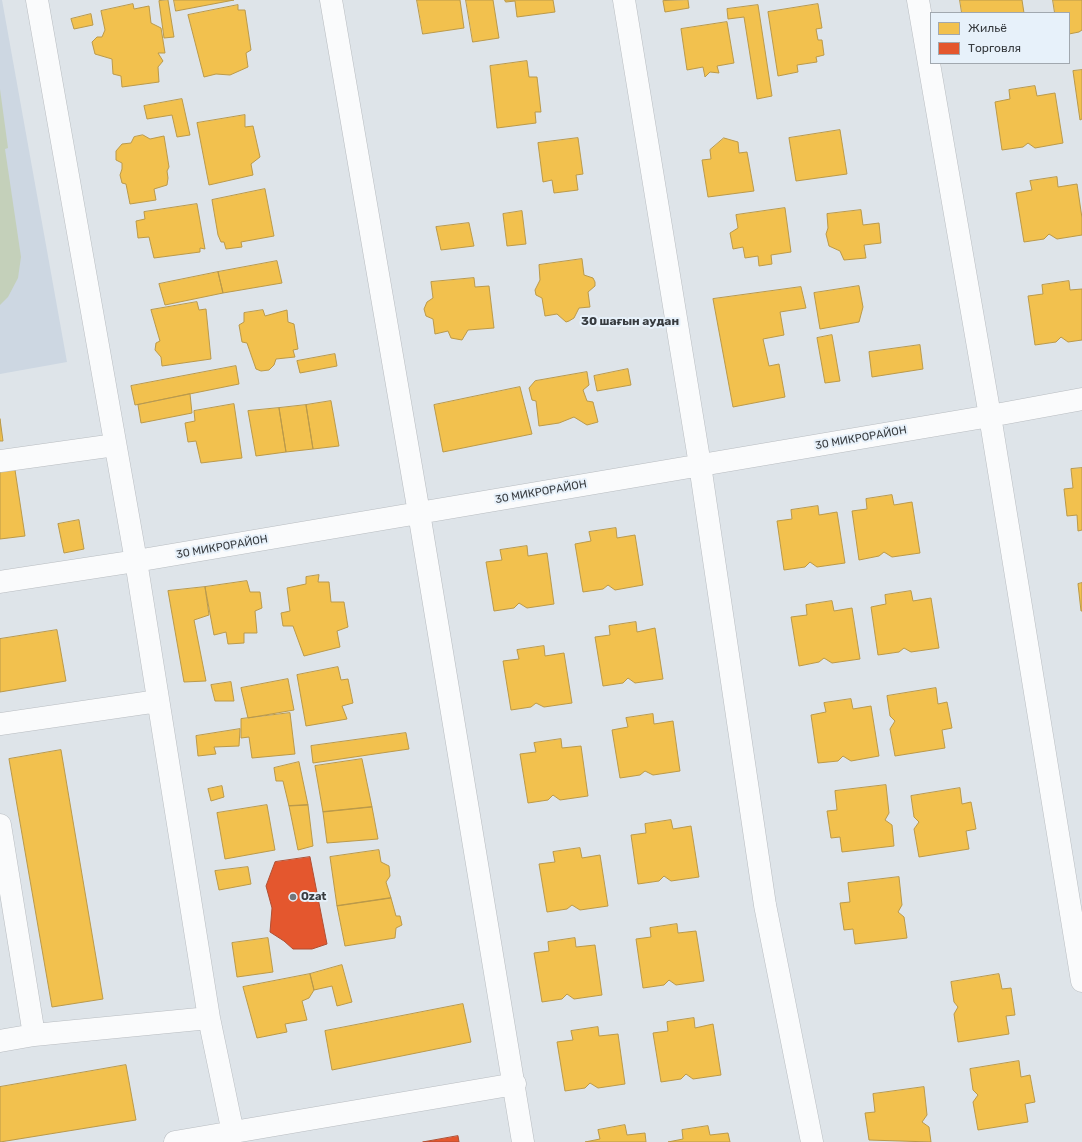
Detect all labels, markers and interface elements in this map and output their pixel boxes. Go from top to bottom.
legend [930,12,1070,64]
text: Жильё [968,21,1007,35]
text: Торговля [968,41,1021,55]
district label: 30 шағын аудан [581,315,679,329]
street label: 30 МИКРОРАЙОН [814,423,908,453]
street label: 30 МИКРОРАЙОН [494,477,588,507]
street label: 30 МИКРОРАЙОН [175,532,269,562]
place label: Ozat [301,890,326,904]
marker: Ozat [288,892,298,902]

